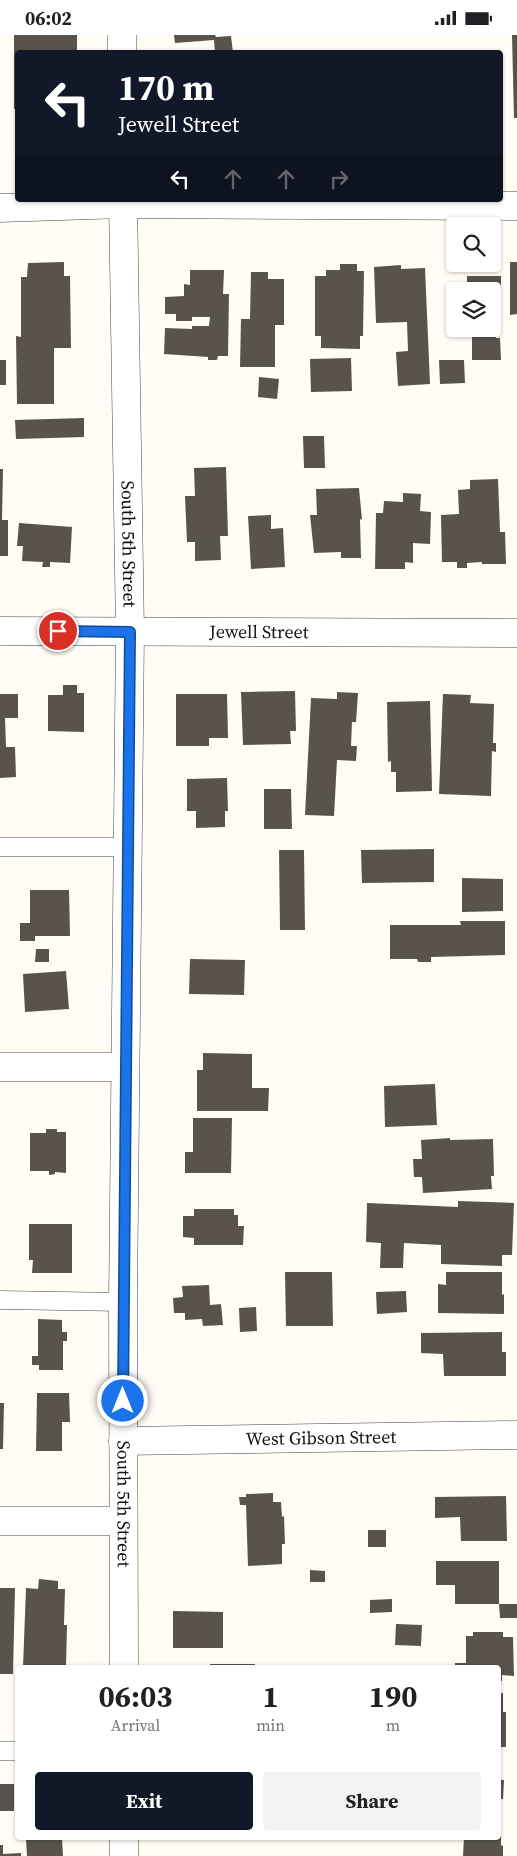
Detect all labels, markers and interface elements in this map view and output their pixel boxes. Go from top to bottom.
text: 06:02 [25,5,72,31]
text: 170 m [118,64,214,112]
icon: left [35,70,100,135]
text: Jewell Street [118,109,239,139]
icon: left [166,165,194,193]
icon: ahead [219,165,247,193]
icon: ahead [272,165,300,193]
icon: right [325,165,353,193]
map controls [446,217,501,337]
button: search [446,217,501,272]
button: layers [446,282,501,337]
street label: South 5th Street [116,480,143,608]
pin [37,610,79,652]
icon: arrive [44,617,72,645]
street label: Jewell Street [208,619,309,644]
position arrow [96,1374,148,1426]
street label: West Gibson Street [246,1424,397,1451]
street label: South 5th Street [111,1440,137,1567]
text: 06:03 [99,1676,173,1717]
text: 1 [262,1676,279,1717]
text: 190 [369,1676,417,1717]
text: Arrival [111,1714,160,1736]
text: min [256,1714,285,1736]
text: m [386,1714,400,1736]
button: Exit [35,1772,253,1830]
button: Share [263,1772,481,1830]

